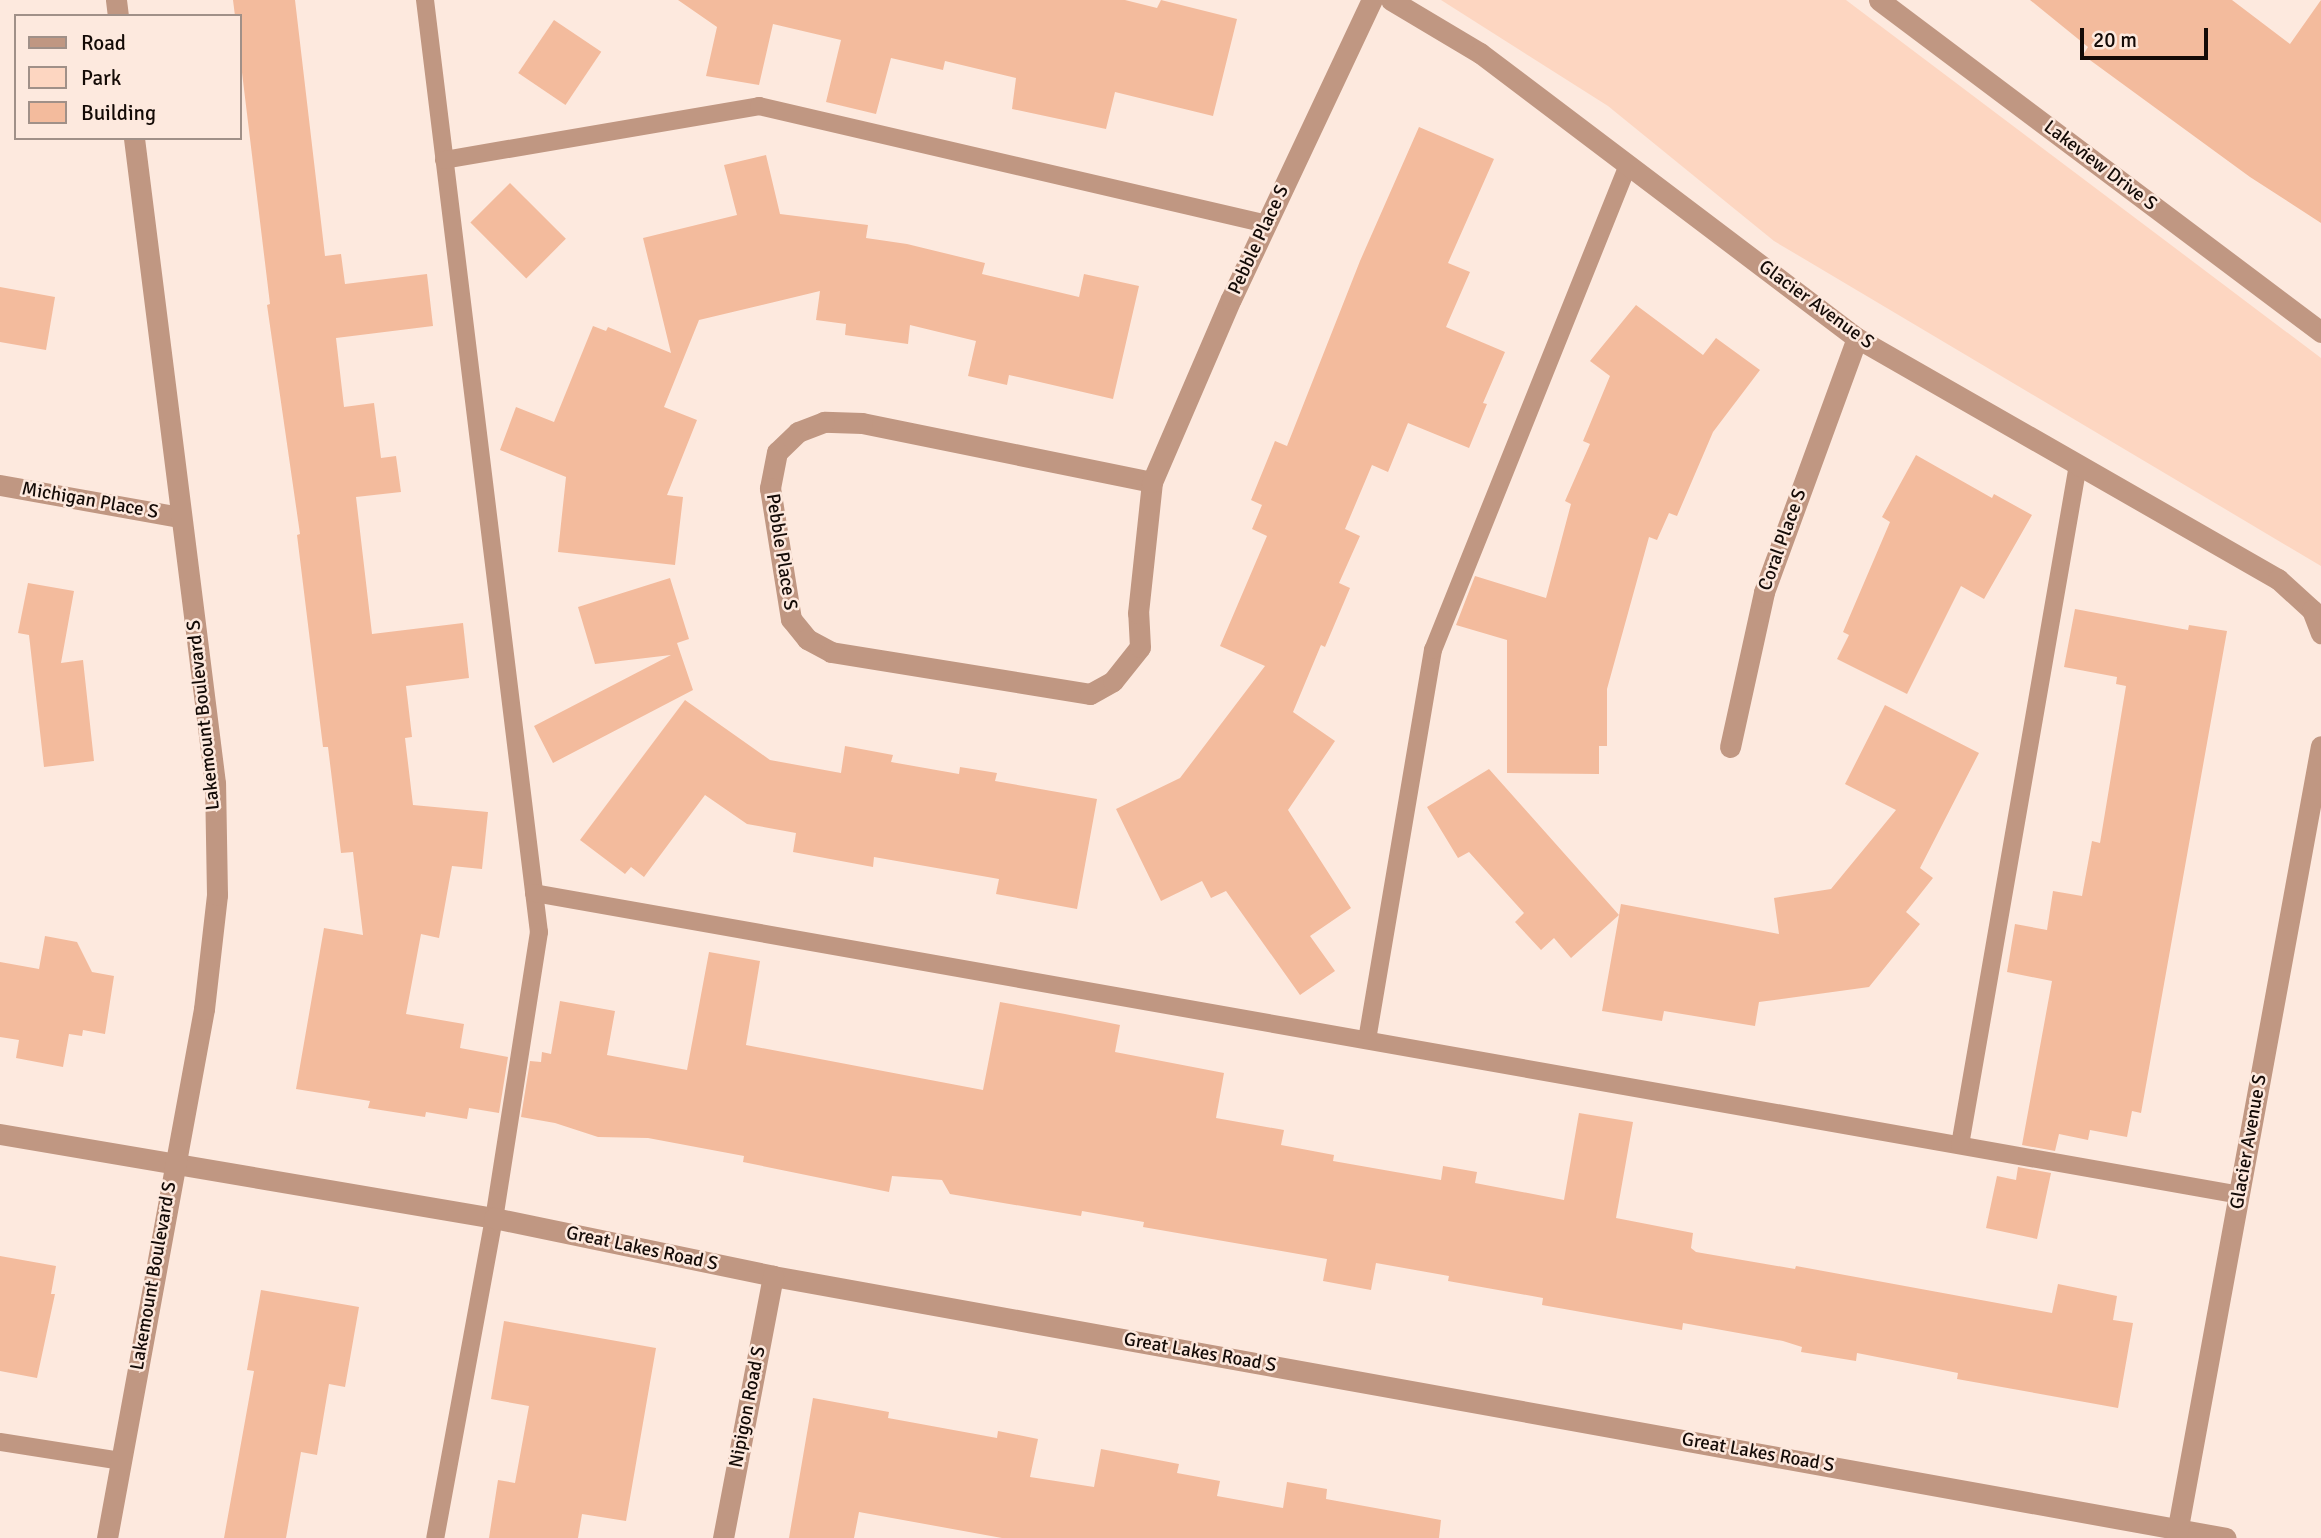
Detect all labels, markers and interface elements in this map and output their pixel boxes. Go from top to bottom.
legend [14,14,242,140]
scale bar [2083,14,2211,58]
text: 20 m [2093,27,2137,53]
text: Road [81,30,126,56]
text: Park [81,65,121,91]
text: Building [81,100,156,126]
street label: Lakeview Drive S [2039,116,2161,216]
street label: Pebble Place S [1224,182,1294,298]
street label: Glacier Avenue S [1754,256,1878,354]
street label: Michigan Place S [20,478,160,524]
street label: Coral Place S [1754,486,1812,594]
street label: Pebble Place S [761,492,801,612]
street label: Lakemount Boulevard S [183,619,225,811]
street label: Glacier Avenue S [2226,1073,2272,1211]
street label: Lakemount Boulevard S [126,1180,182,1372]
street label: Great Lakes Road S [564,1222,720,1276]
street label: Great Lakes Road S [1122,1328,1278,1378]
street label: Nipigon Road S [725,1344,771,1470]
street label: Great Lakes Road S [1680,1428,1836,1478]

